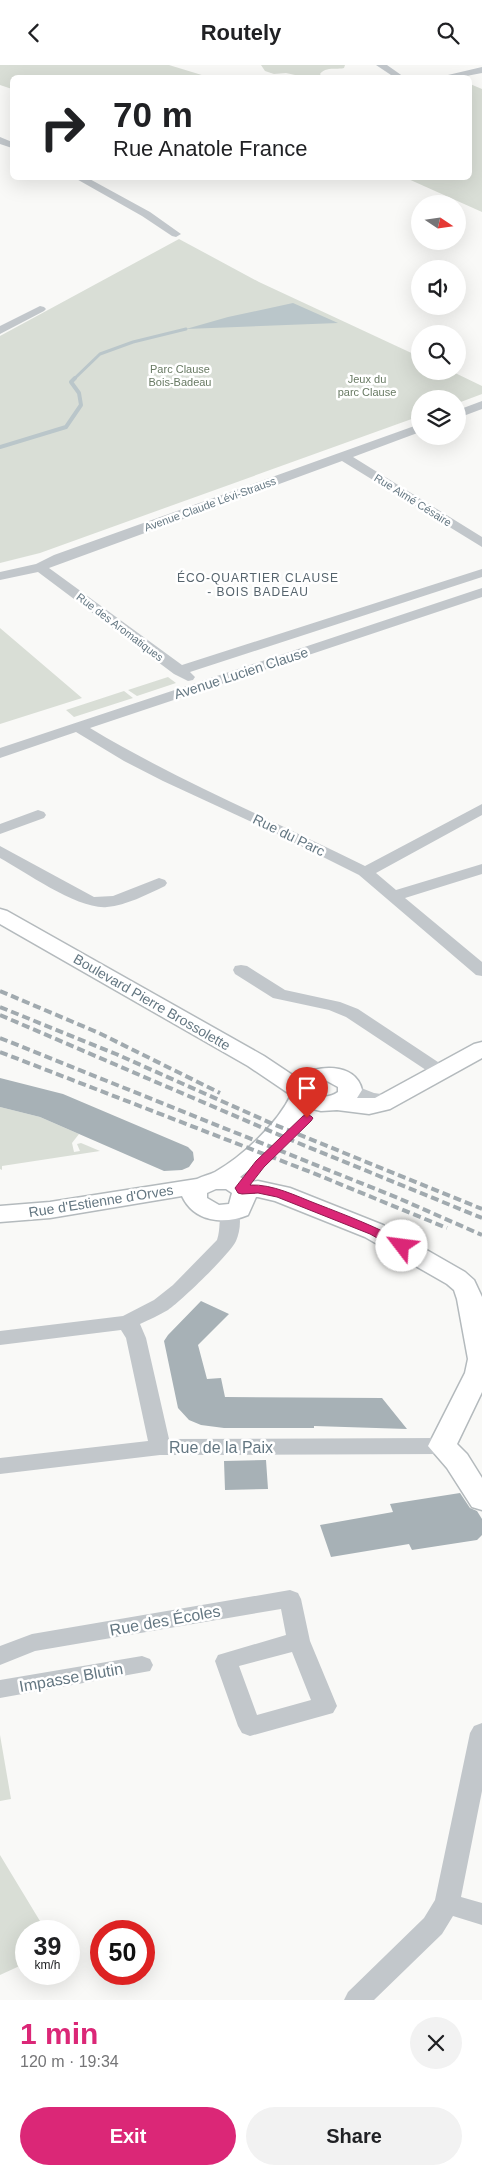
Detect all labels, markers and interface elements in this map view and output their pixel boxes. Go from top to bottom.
icon: back [20,19,48,47]
icon: search [434,19,462,47]
text: Routely [201,20,281,45]
icon: right [30,95,95,160]
text: 70 m [113,95,193,134]
text: Rue Anatole France [113,136,307,161]
north arrow [411,195,466,250]
map controls [411,195,466,445]
button: sound [411,260,466,315]
button: search [411,325,466,380]
park label: Parc Clause Bois-Badeau [149,363,212,388]
park label: Jeux du parc Clause [338,373,396,398]
button: layers [411,390,466,445]
street label: Rue Aimé Césaire [372,471,454,529]
street label: Avenue Claude Lévi-Strauss [143,474,278,533]
district label: ÉCO-QUARTIER CLAUSE - BOIS BADEAU [177,570,339,599]
street label: Rue des Aromatiques [74,591,166,664]
street label: Avenue Lucien Clause [172,644,310,702]
street label: Rue du Parc [251,811,327,859]
street label: Boulevard Pierre Brossolette [71,951,233,1054]
pin [286,1067,328,1118]
icon: arrive [293,1074,321,1102]
street label: Rue d'Estienne d'Orves [28,1182,174,1220]
position arrow [375,1219,427,1271]
street label: Rue de la Paix [169,1439,273,1456]
street label: Rue des Écoles [108,1601,222,1639]
street label: Impasse Blutin [18,1660,124,1695]
speed limit sign: 50 [90,1920,155,1985]
text: 39 [34,1932,61,1960]
text: km/h [34,1958,61,1972]
text: 1 min [20,2017,98,2050]
button: close [410,2017,462,2069]
text: 120 m · 19:34 [20,2053,119,2070]
button: Exit [20,2107,236,2165]
button: Share [246,2107,462,2165]

